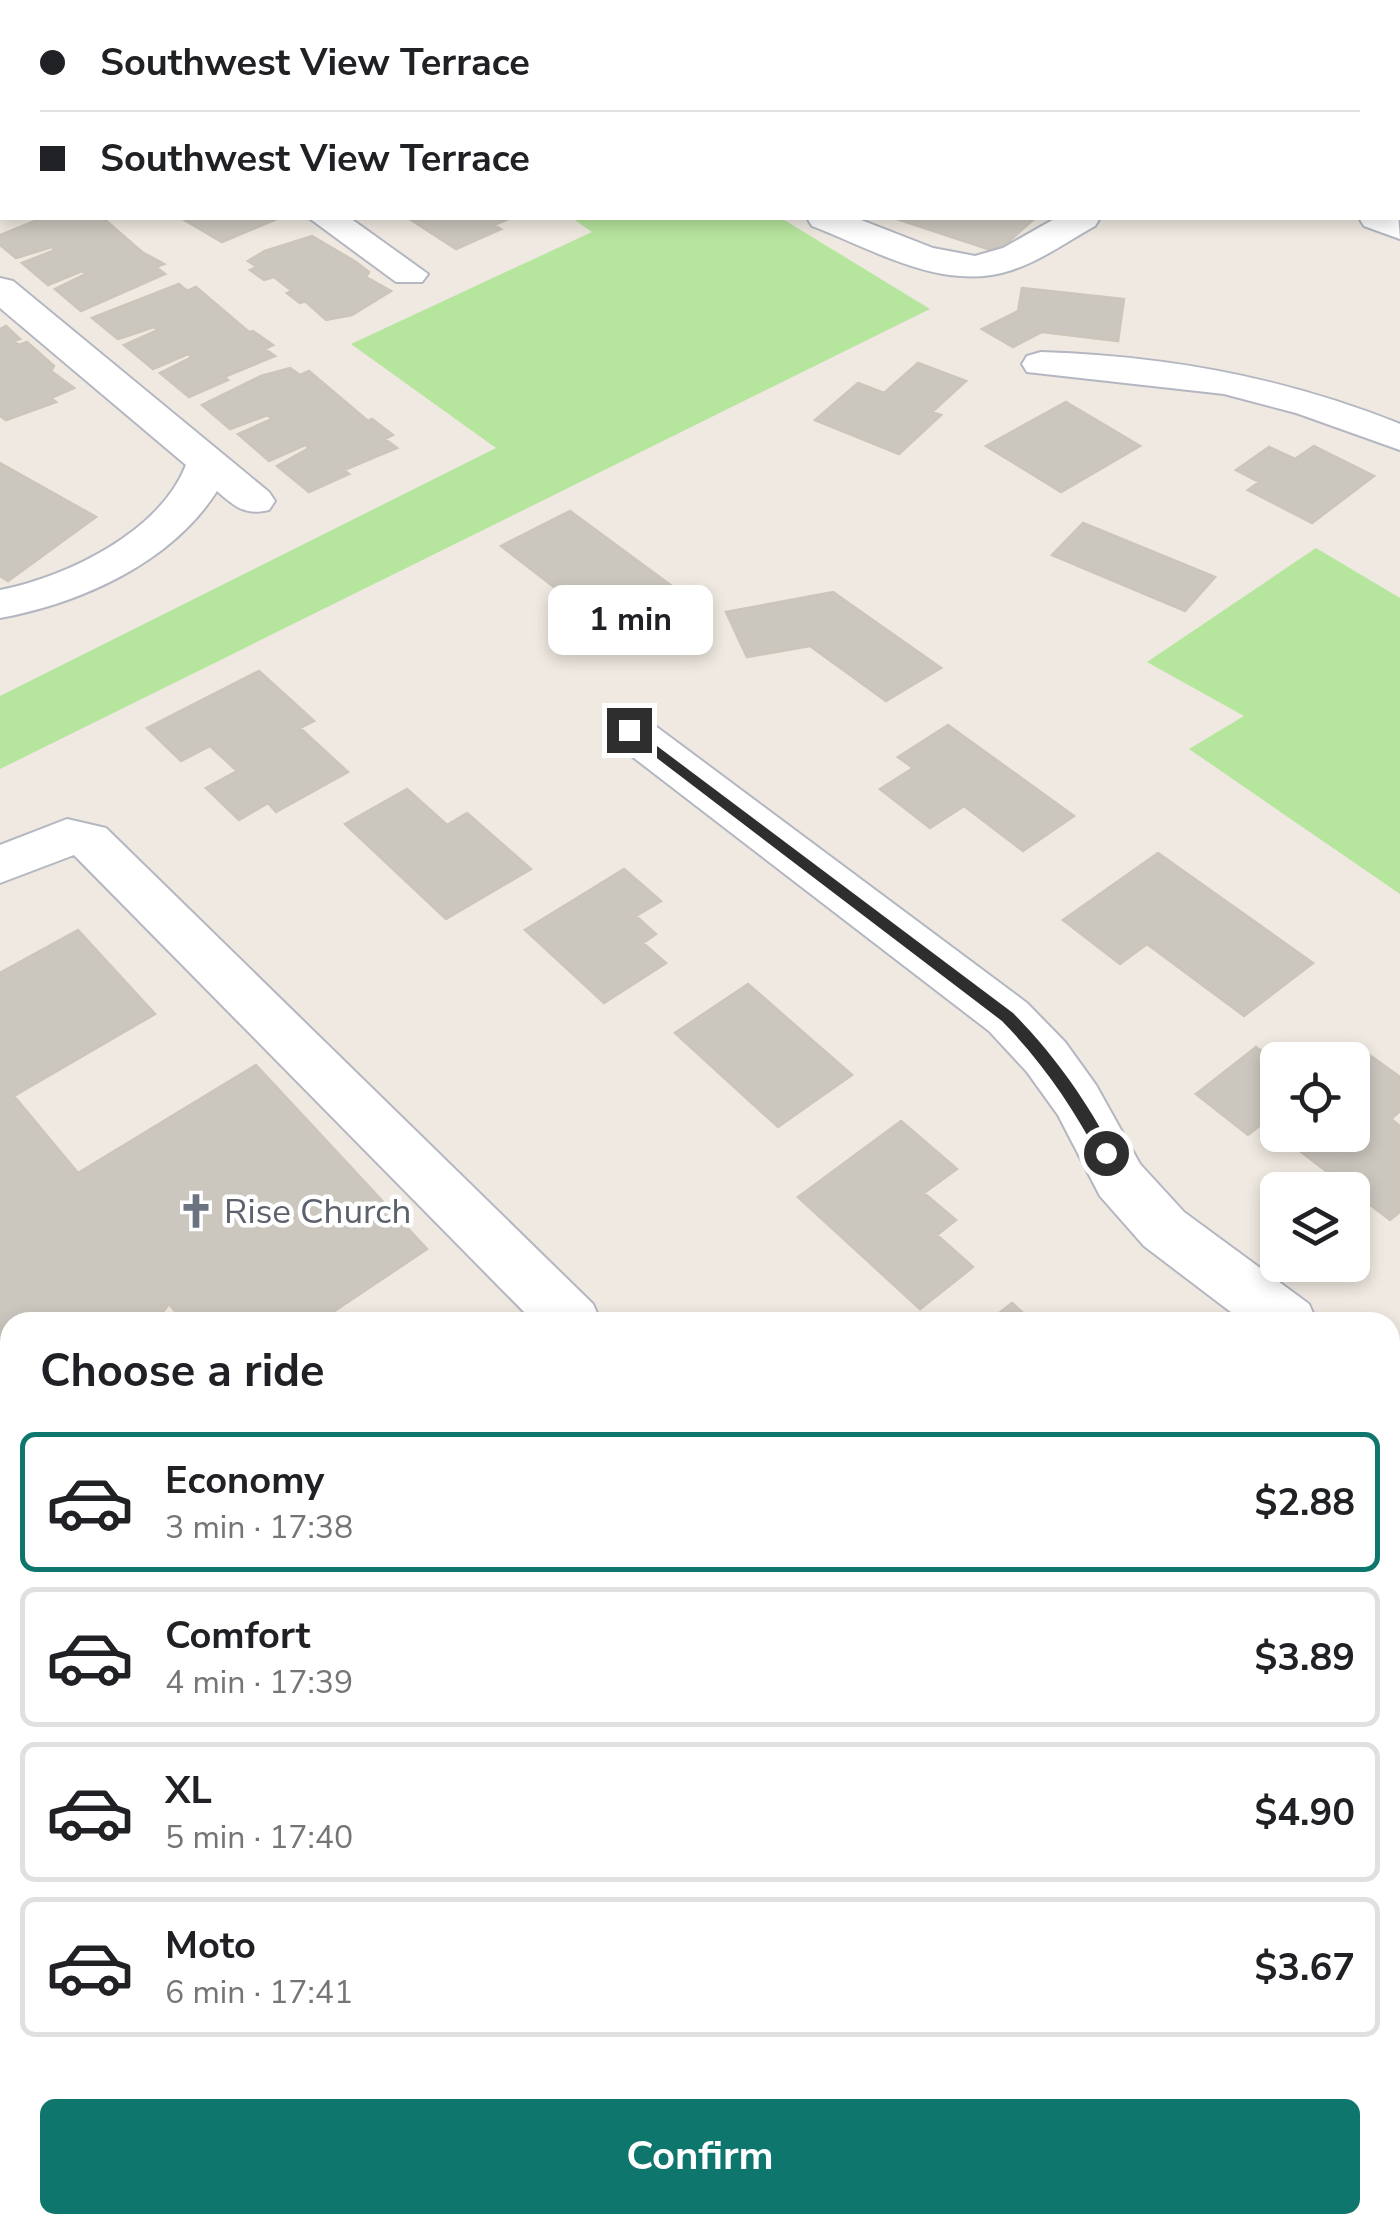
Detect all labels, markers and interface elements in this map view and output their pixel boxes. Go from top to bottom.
text: Southwest View Terrace [100,37,530,88]
text: Southwest View Terrace [100,133,530,184]
callout: 1 min [546,585,712,655]
text: 1 min [589,598,672,641]
route end [607,708,652,753]
map controls [1260,1042,1370,1282]
button: locate [1260,1042,1370,1152]
route start [1084,1131,1129,1176]
button: layers [1260,1172,1370,1282]
place label: Rise Church [224,1188,411,1235]
church icon: Rise Church [177,1192,215,1230]
text: Choose a ride [40,1341,325,1402]
text: Economy [165,1455,324,1506]
icon: car [45,1457,135,1547]
text: $2.88 [1254,1477,1355,1528]
text: 3 min · 17:38 [165,1506,353,1549]
text: Comfort [165,1610,310,1661]
icon: car [45,1612,135,1702]
text: $3.89 [1254,1632,1355,1683]
text: 4 min · 17:39 [165,1661,353,1704]
text: XL [165,1765,212,1816]
icon: car [45,1767,135,1857]
text: $4.90 [1254,1787,1355,1838]
text: 5 min · 17:40 [165,1816,353,1859]
text: Moto [165,1920,256,1971]
icon: car [45,1922,135,2012]
text: $3.67 [1254,1942,1355,1993]
text: 6 min · 17:41 [165,1971,353,2014]
button: Confirm [40,2099,1360,2214]

